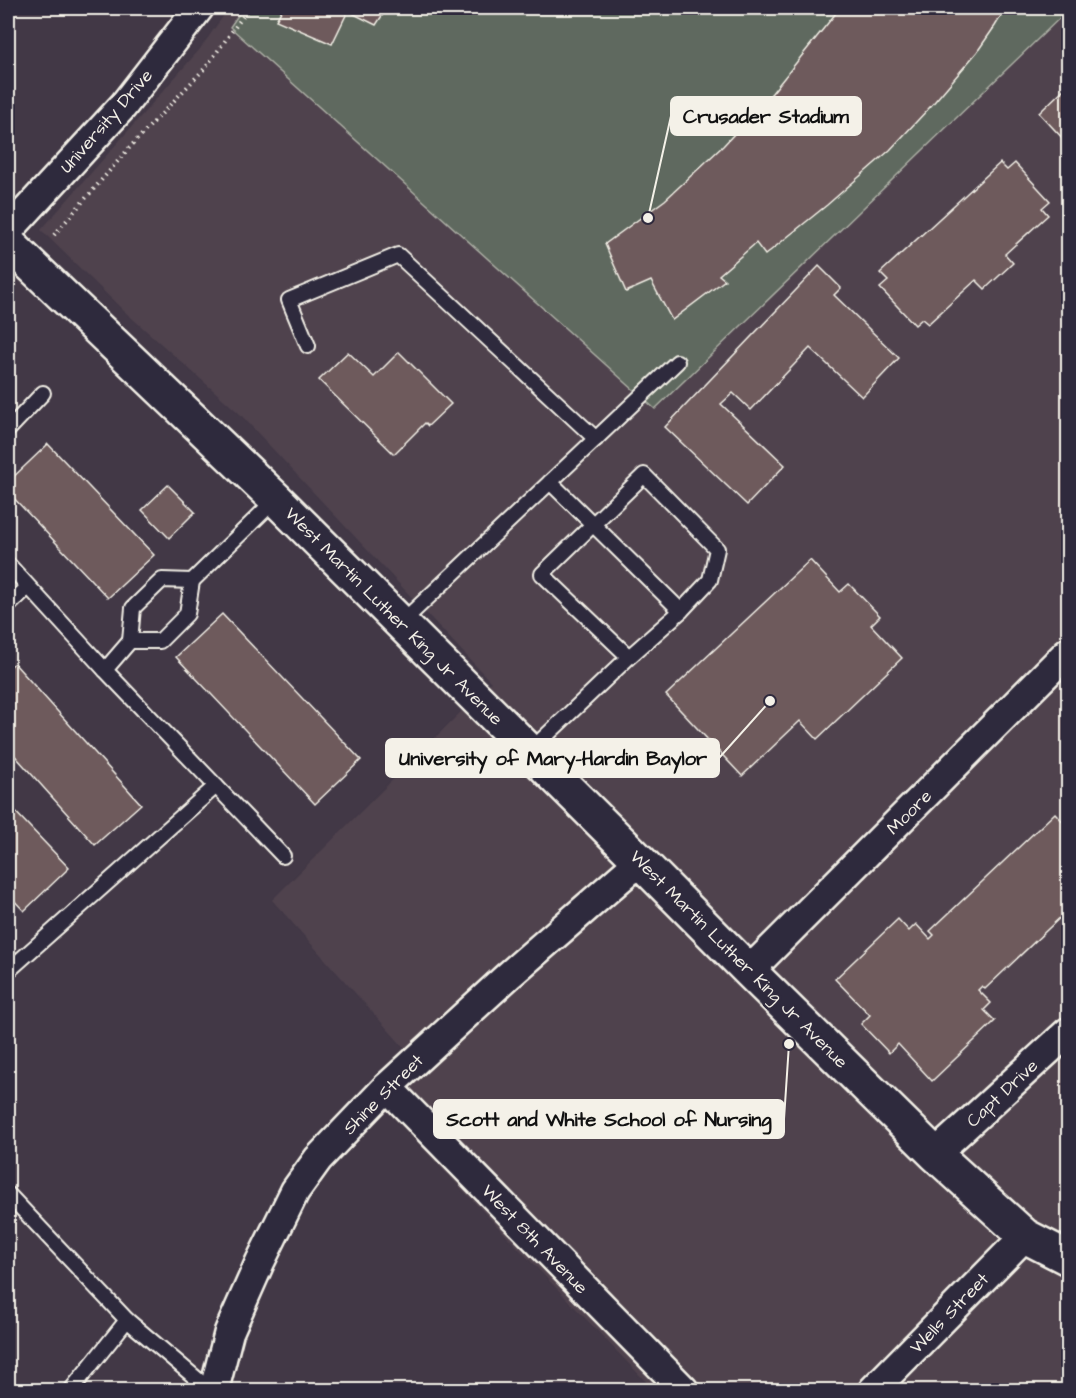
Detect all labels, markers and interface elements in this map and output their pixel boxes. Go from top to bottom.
street label: University Drive [54,64,159,179]
callout: Crusader Stadium [671,97,861,135]
text: Crusader Stadium [683,103,849,131]
street label: West Martin Luther King Jr Avenue [278,502,508,732]
callout: University of Mary-Hardin Baylor [386,739,719,777]
text: University of Mary-Hardin Baylor [399,745,708,774]
street label: Moore [881,784,938,841]
street label: West Martin Luther King Jr Avenue [623,845,853,1075]
street label: Shine Street [338,1048,430,1140]
street label: Capt Drive [961,1053,1044,1133]
callout: Scott and White School of Nursing [434,1100,784,1138]
text: Scott and White School of Nursing [445,1106,772,1135]
street label: West 8th Avenue [476,1179,594,1300]
street label: Wells Street [904,1267,995,1359]

